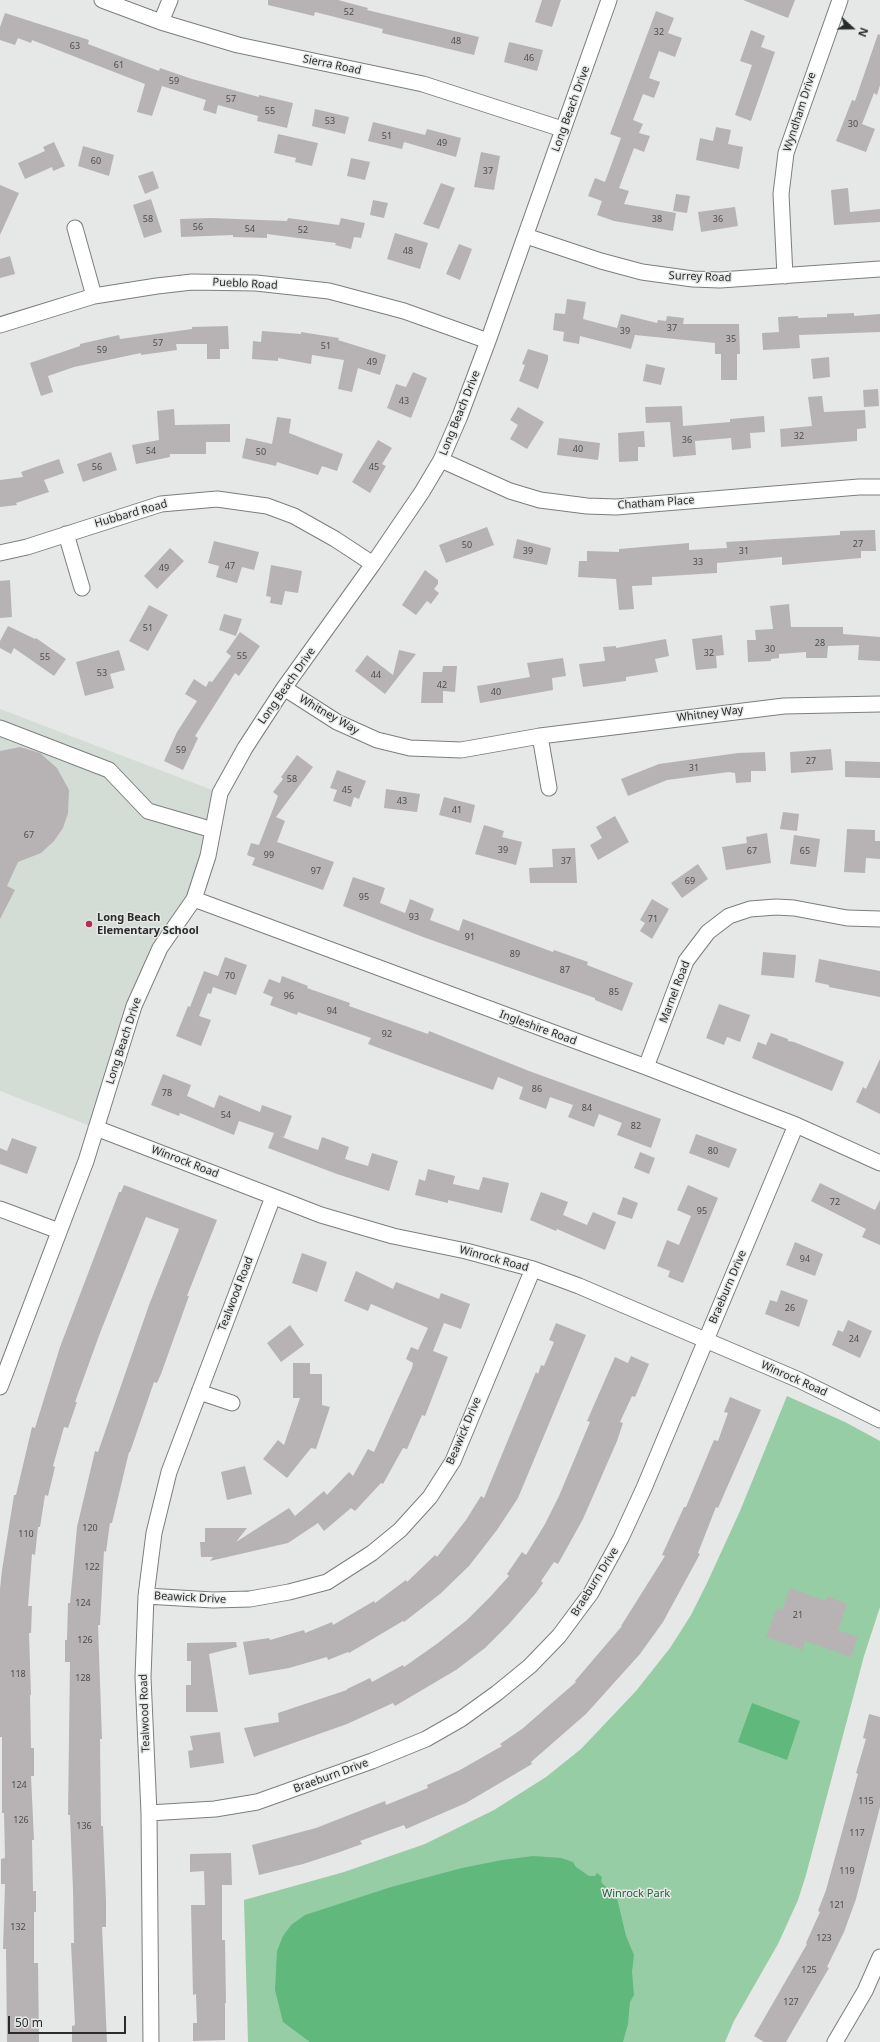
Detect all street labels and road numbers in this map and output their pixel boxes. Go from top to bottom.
street label: Sierra Road [302,52,362,78]
street label: Long Beach Drive [549,64,593,154]
street label: Wyndham Drive [781,71,819,153]
street label: Surrey Road [668,269,732,285]
street label: Pueblo Road [212,276,278,292]
street label: Long Beach Drive [437,369,483,457]
street label: Chatham Place [617,494,695,512]
street label: Hubbard Road [93,497,169,531]
street label: Long Beach Drive [256,645,318,727]
street label: Whitney Way [297,693,361,737]
street label: Whitney Way [676,703,744,725]
street label: Marnel Road [657,959,693,1025]
street label: Long Beach Drive [104,996,144,1086]
street label: Ingleshire Road [498,1008,578,1048]
street label: Winrock Road [149,1143,221,1181]
street label: Winrock Road [458,1243,530,1275]
street label: Braeburn Drive [707,1248,749,1326]
street label: Tealwood Road [216,1255,256,1333]
street label: Winrock Road [759,1358,829,1400]
street label: Beawick Drive [444,1395,484,1467]
street label: Braeburn Drive [569,1545,621,1619]
street label: Beawick Drive [154,1590,226,1606]
street label: Tealwood Road [137,1674,153,1752]
street label: Braeburn Drive [292,1756,370,1796]

